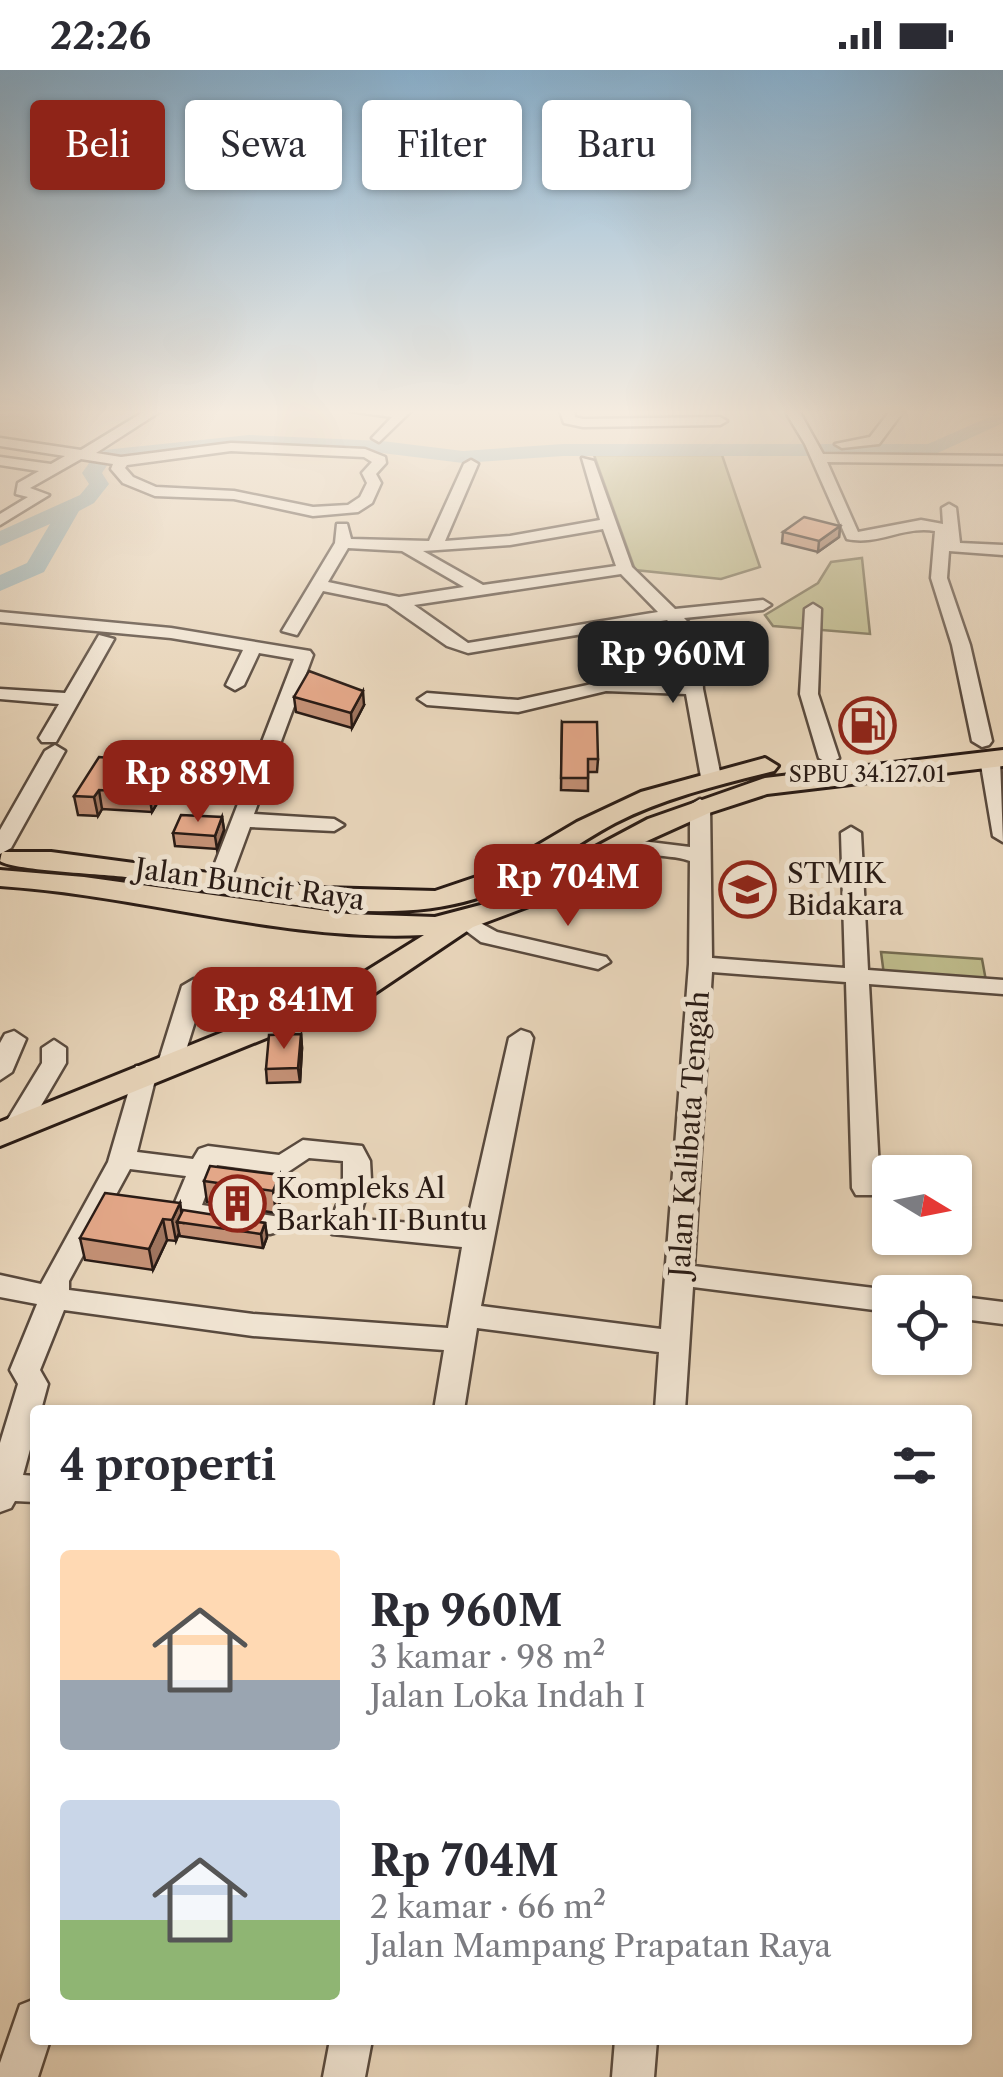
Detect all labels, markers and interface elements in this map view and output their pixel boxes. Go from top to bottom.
text: 22:26 [50,12,151,59]
chip: Beli [30,100,165,190]
chip: Sewa [185,100,342,190]
chip: Filter [362,100,522,190]
chip: Baru [542,100,691,190]
pin: Rp 960M [581,621,765,706]
text: Rp 960M [600,634,746,673]
fuel station icon: SPBU 34.127.01 [837,696,897,756]
pin: Rp 889M [106,740,290,825]
text: Rp 889M [125,753,271,792]
place label: SPBU 34.127.01 [789,761,945,788]
pin: Rp 704M [476,844,660,929]
street label: Jalan Buncit Raya [129,851,367,917]
place label: STMIK Bidakara [787,856,904,922]
text: Rp 704M [496,857,640,896]
school or university icon: STMIK Bidakara [718,859,778,919]
pin: Rp 841M [192,967,376,1052]
text: Rp 841M [213,980,355,1019]
street label: Jalan Kalibata Tengah [662,990,716,1282]
north arrow [872,1155,972,1255]
map controls [872,1155,972,1375]
place label: Kompleks Al Barkah II Buntu [276,1171,488,1237]
building icon: Kompleks Al Barkah II Buntu [207,1174,267,1234]
button: locate [872,1275,972,1375]
icon: filters [887,1438,942,1493]
text: 4 properti [60,1439,276,1491]
text: Rp 960M [370,1585,563,1637]
icon: home [140,1590,260,1710]
text: 3 kamar · 98 m² [370,1637,606,1676]
text: Jalan Loka Indah I [370,1676,645,1715]
text: Rp 704M [370,1835,559,1887]
icon: home [140,1840,260,1960]
text: 2 kamar · 66 m² [370,1887,606,1926]
text: Jalan Mampang Prapatan Raya [370,1926,832,1965]

